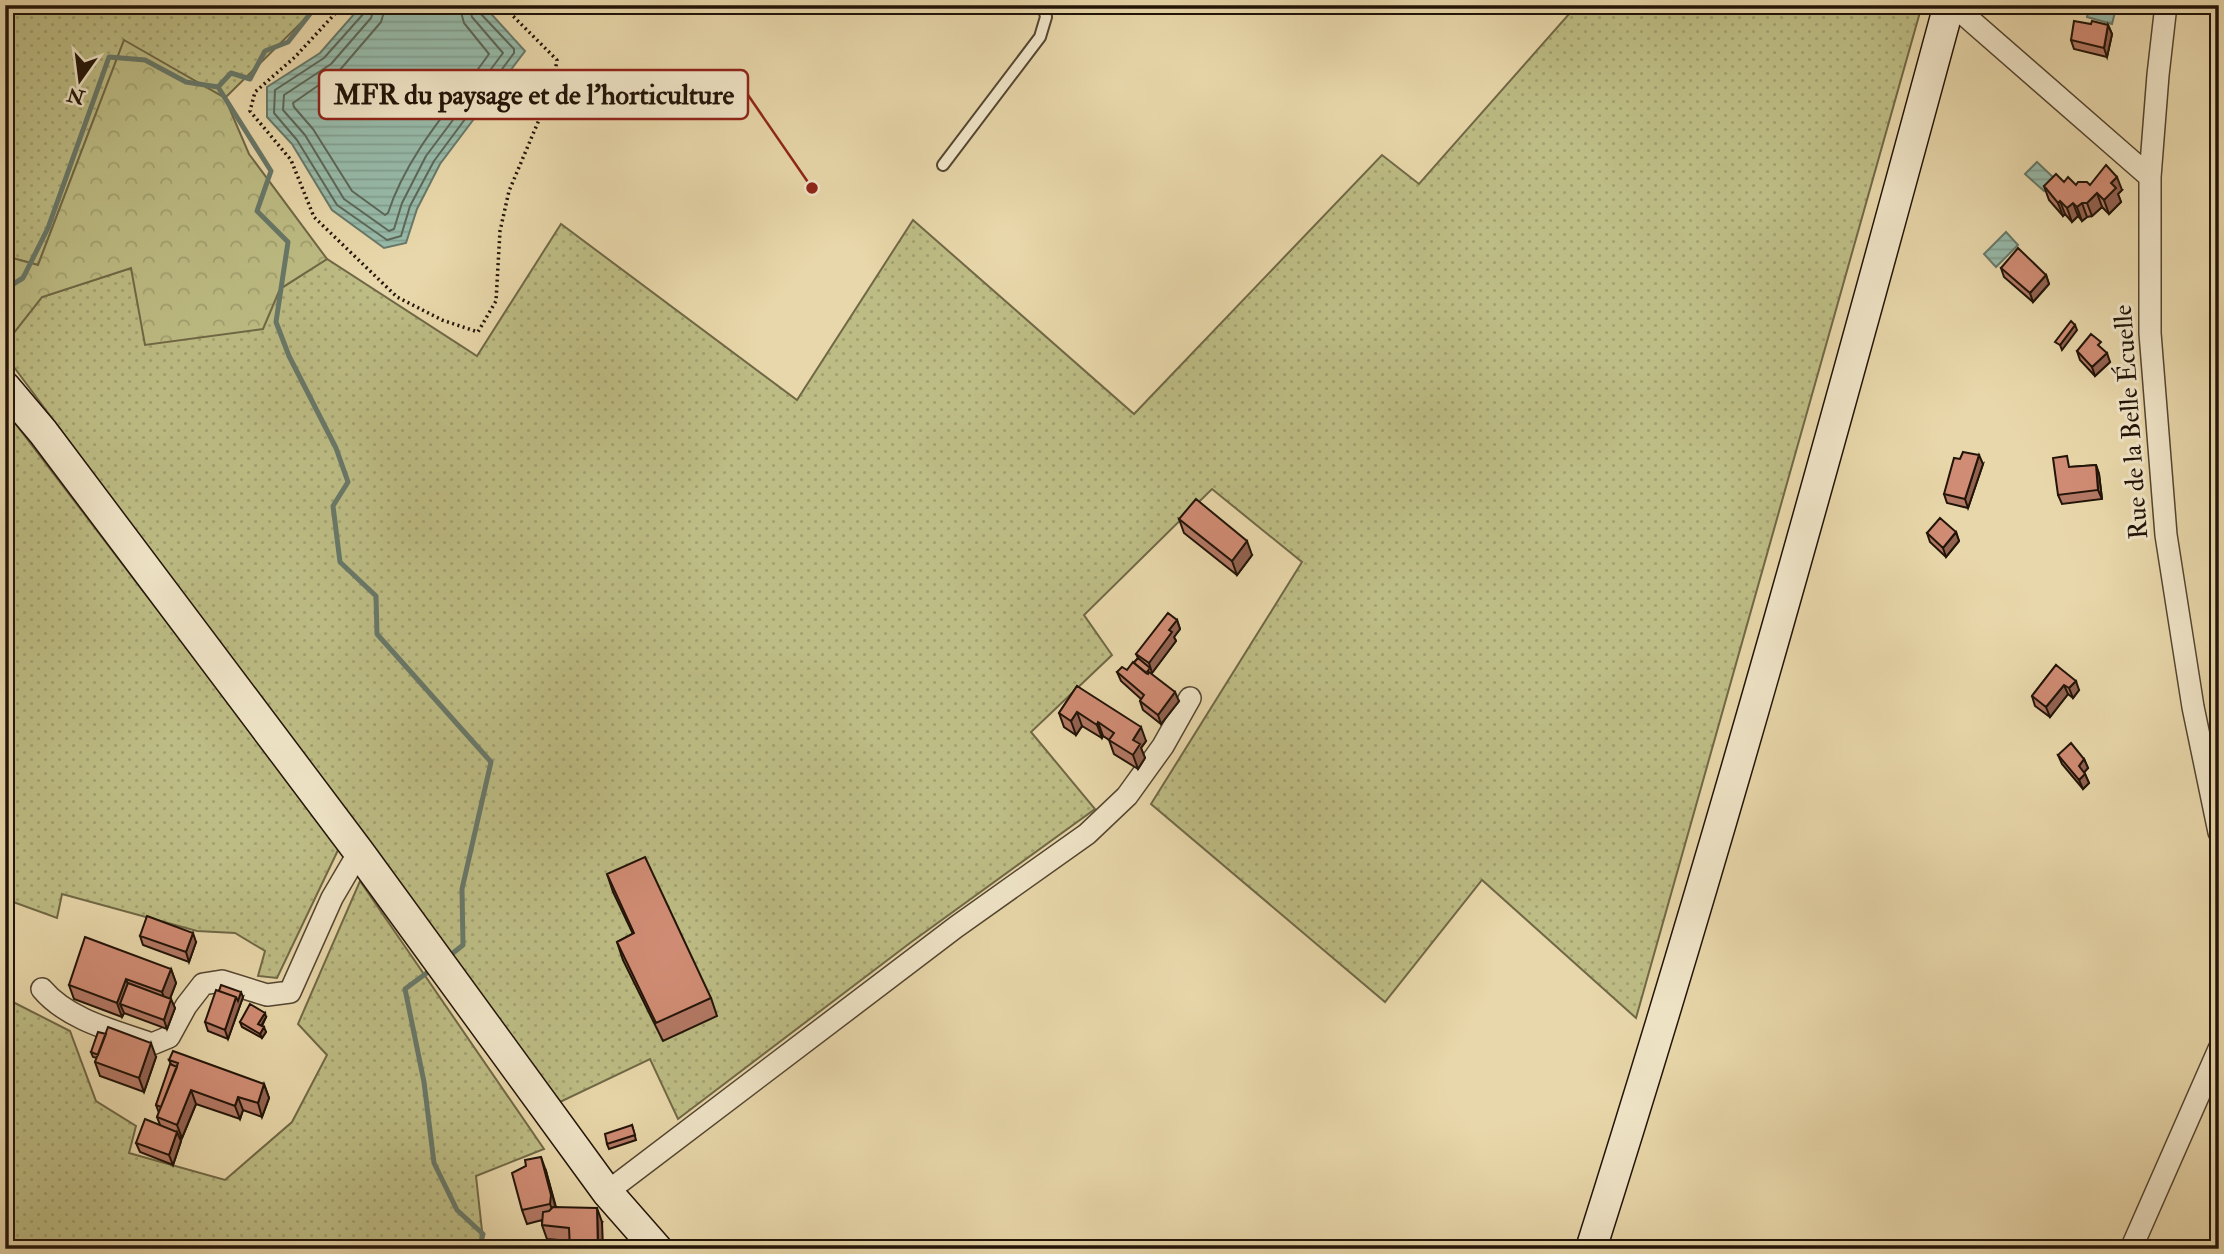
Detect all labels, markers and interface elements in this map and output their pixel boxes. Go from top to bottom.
north arrow [46,46,116,116]
callout: MFR du paysage et de l'horticulture [319,70,748,119]
text: MFR du paysage et de l'horticulture [333,78,735,113]
text: N [64,82,88,109]
street label: Rue de la Belle Écuelle [2105,303,2155,541]

